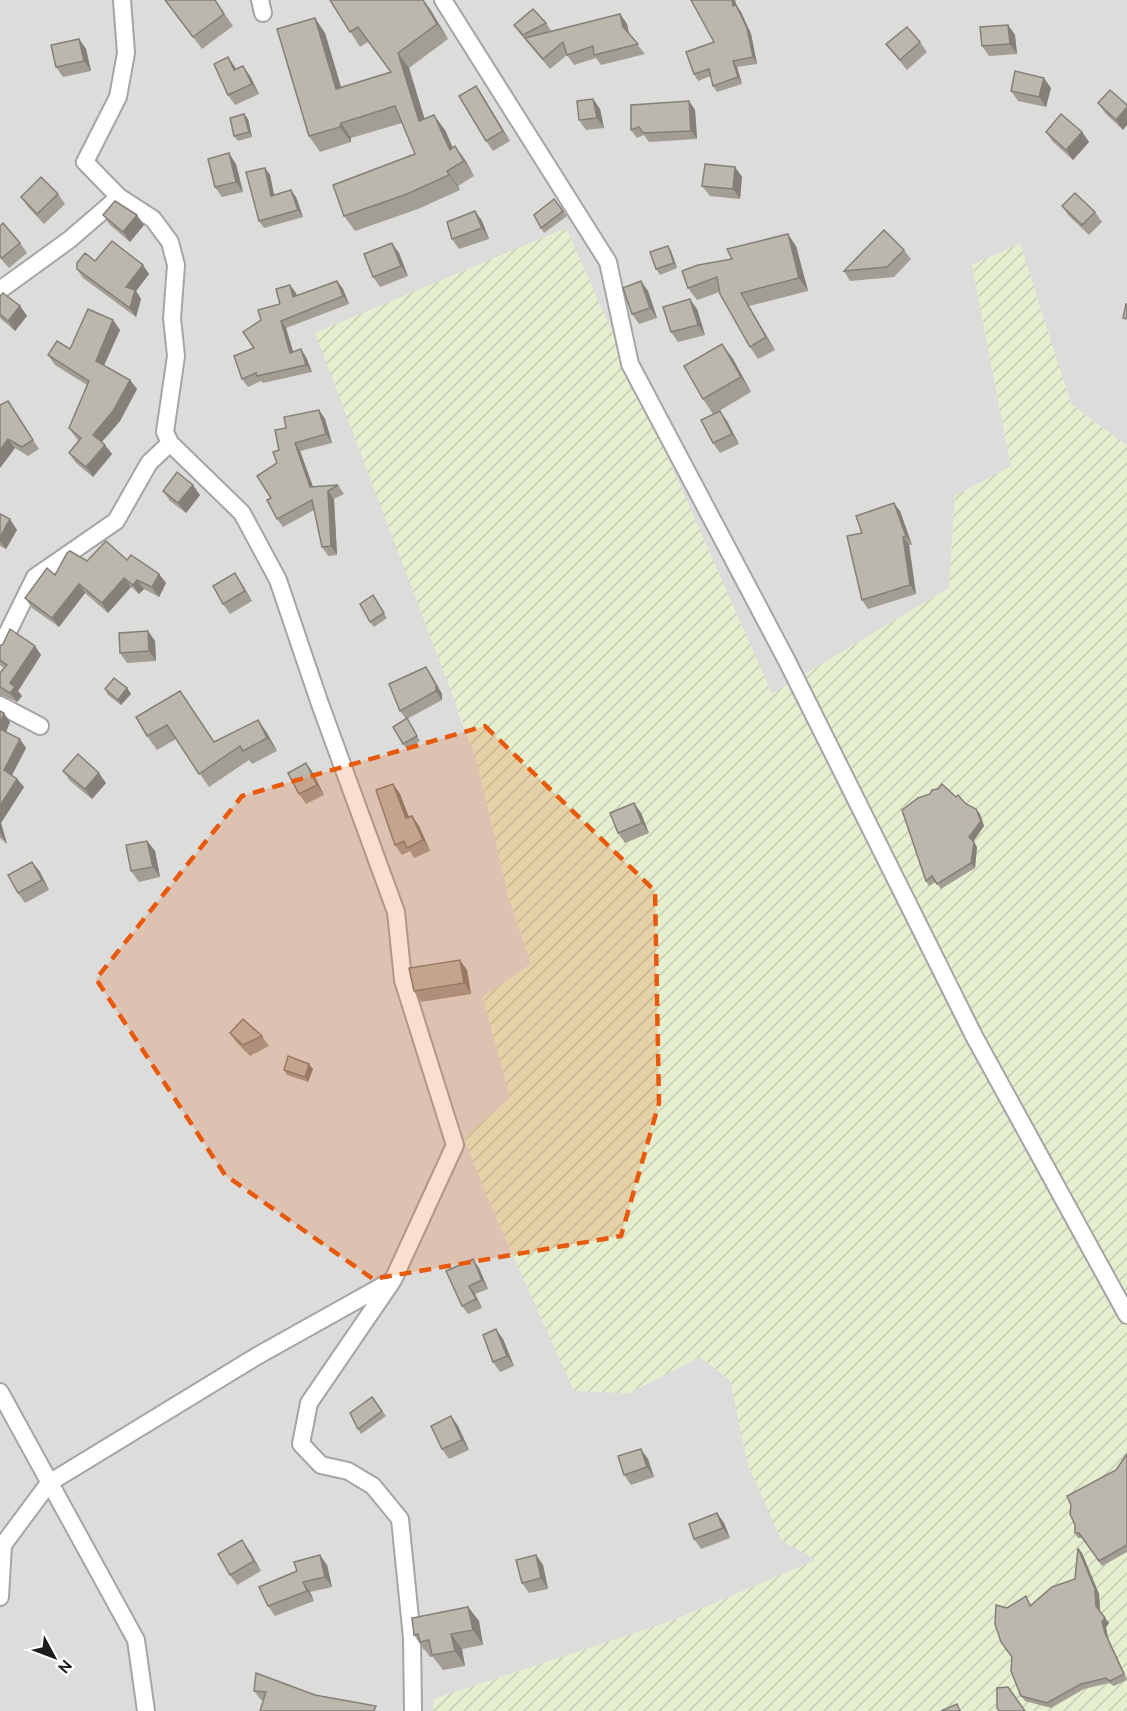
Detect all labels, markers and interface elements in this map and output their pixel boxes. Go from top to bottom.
north arrow [24,1627,84,1687]
text: N [55,1656,76,1677]

